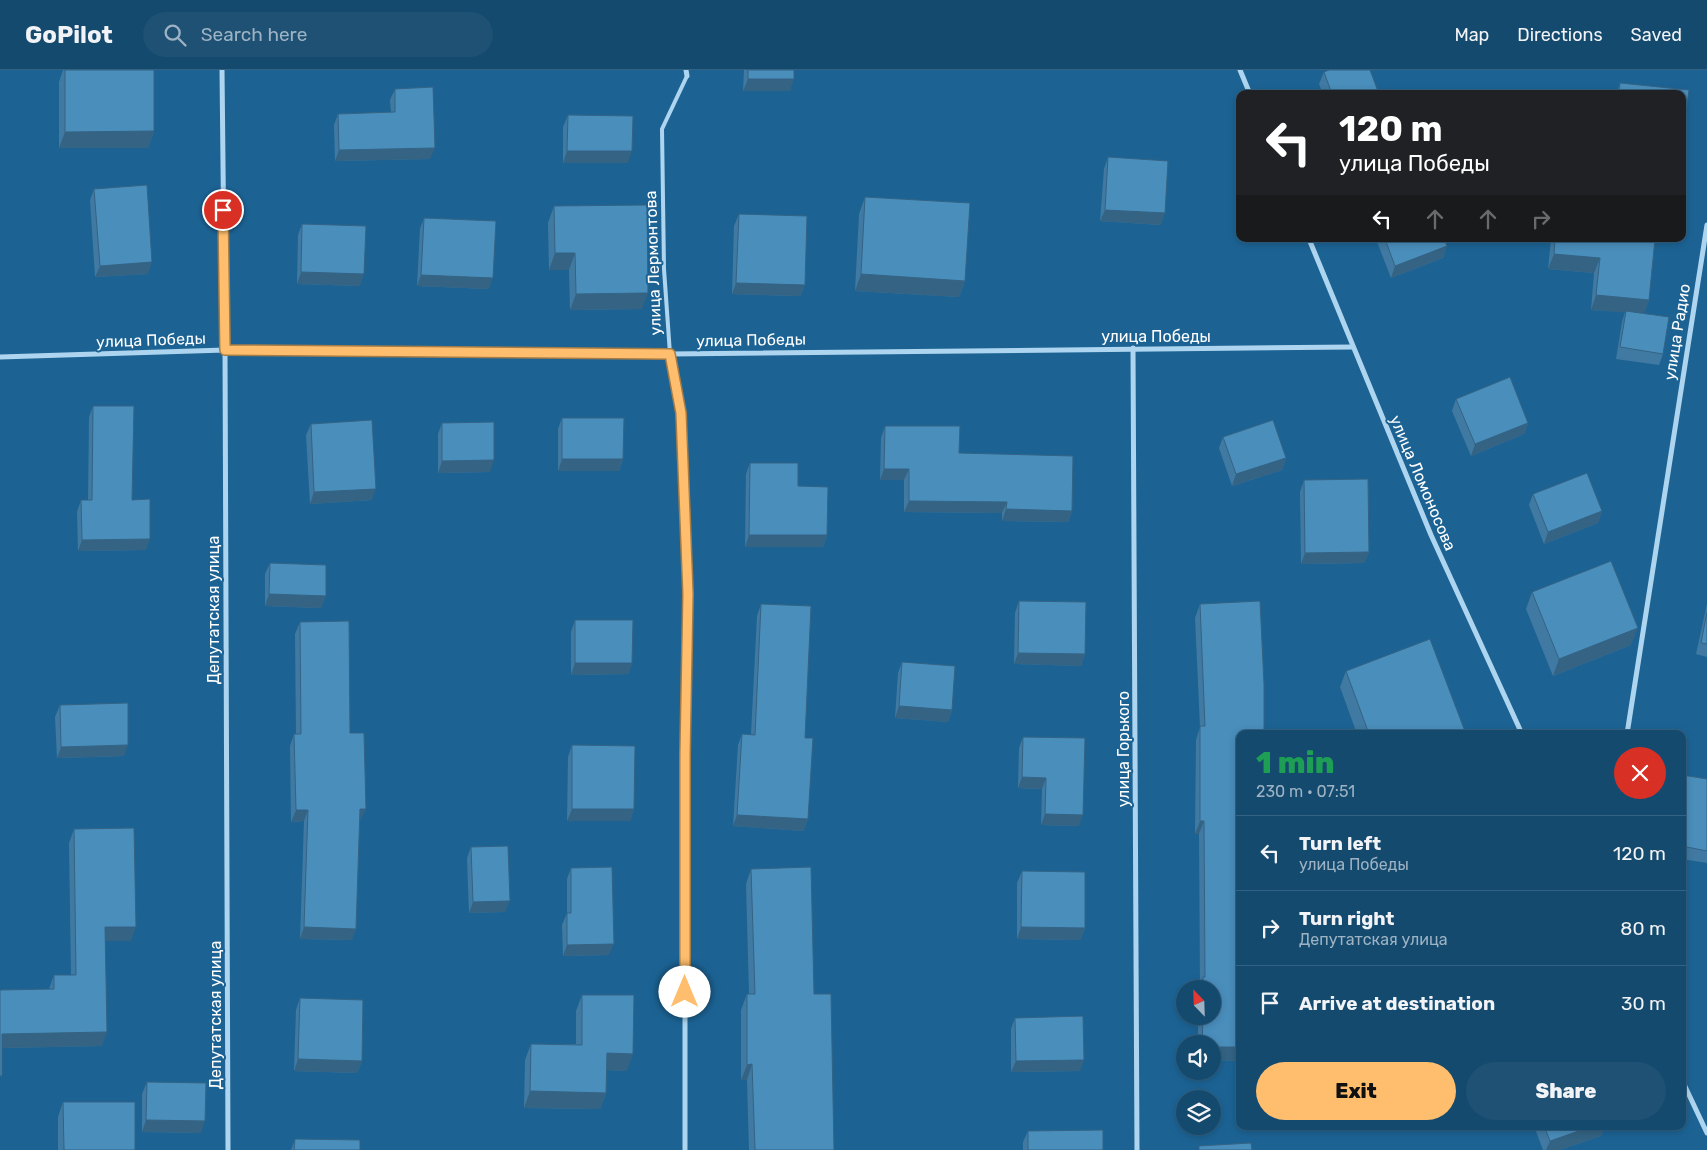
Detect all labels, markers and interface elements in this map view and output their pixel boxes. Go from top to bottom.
search box [143,12,493,57]
text: GoPilot [25,21,113,49]
icon: search [161,21,189,49]
text: Search here [201,23,307,46]
text: Map [1454,24,1489,46]
text: Directions [1517,24,1603,46]
text: Saved [1631,24,1682,46]
text: 120 m [1339,108,1442,150]
icon: left [1256,110,1321,175]
text: улица Победы [1339,150,1490,177]
pin [202,189,244,231]
street label: улица Лермонтова [641,190,665,336]
icon: arrive [209,196,237,224]
icon: left [1368,205,1396,233]
icon: ahead [1421,205,1449,233]
icon: ahead [1474,205,1502,233]
icon: right [1527,205,1555,233]
street label: улица Радио [1660,282,1694,382]
street label: улица Победы [1101,327,1211,346]
street label: улица Победы [96,329,206,351]
street label: улица Победы [696,330,806,350]
street label: улица Ломоносова [1386,412,1460,554]
street label: Депутатская улица [204,536,223,684]
street label: улица Горького [1114,691,1133,807]
text: 1 min [1256,745,1334,781]
button: close [1614,747,1666,799]
text: 230 m · 07:51 [1256,782,1355,801]
text: Turn left [1299,832,1381,855]
icon: left [1256,839,1284,867]
text: 120 m [1613,842,1666,865]
text: улица Победы [1299,855,1409,874]
text: Turn right [1299,907,1394,930]
icon: right [1256,914,1284,942]
text: 80 m [1620,917,1666,940]
text: Депутатская улица [1299,930,1448,949]
street label: Депутатская улица [206,941,225,1089]
position arrow [658,965,710,1017]
north arrow [1176,980,1221,1025]
map controls [1176,980,1221,1135]
icon: arrive [1256,989,1284,1017]
text: Arrive at destination [1299,992,1495,1015]
text: 30 m [1621,992,1666,1015]
button: sound [1176,1035,1221,1080]
button: Exit [1256,1062,1456,1120]
button: Share [1466,1062,1666,1120]
button: layers [1176,1090,1221,1135]

